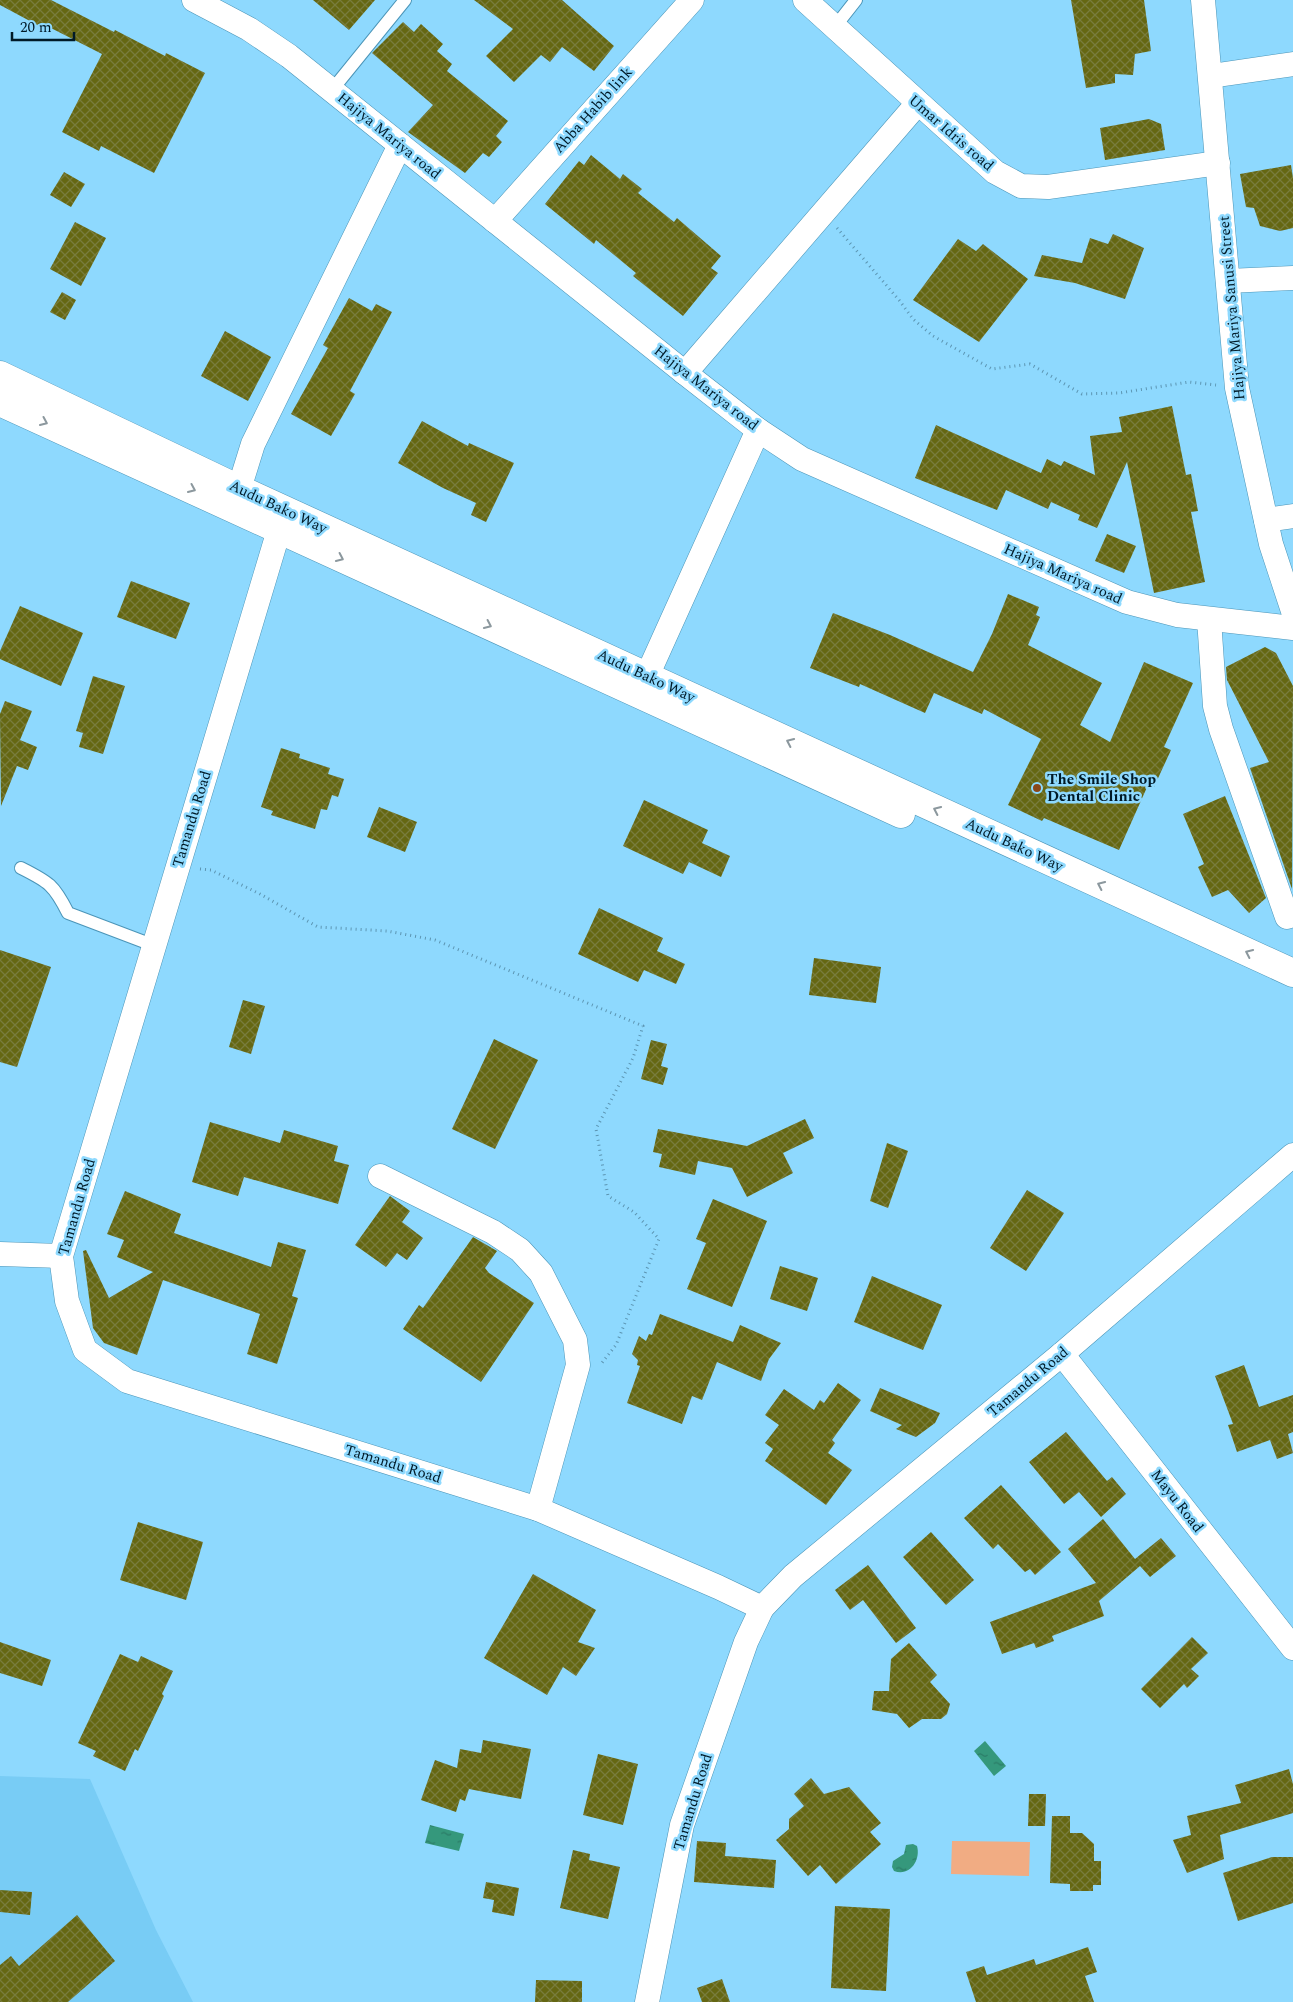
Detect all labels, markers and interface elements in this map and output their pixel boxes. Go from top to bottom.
scale bar [12,10,75,42]
text: 20 m [20,16,52,39]
street label: Abba Habib link [548,62,638,158]
street label: Hajiya Mariya road [332,87,446,185]
street label: Umar Idris road [903,89,999,177]
street label: Hajiya Mariya Sanusi Street [1212,215,1252,401]
street label: Hajiya Mariya road [649,340,763,436]
one-way arrow [39,416,48,426]
street label: Audu Bako Way [225,474,332,540]
one-way arrow [187,483,196,493]
street label: Hajiya Mariya road [1000,538,1126,610]
one-way arrow [335,551,344,562]
one-way arrow [482,619,491,629]
street label: Audu Bako Way [593,643,700,709]
one-way arrow [786,738,795,748]
street label: Tamandu Road [166,768,218,870]
place label: The Smile Shop Dental Clinic [1047,768,1156,808]
marker: The Smile Shop Dental Clinic [1031,782,1043,794]
one-way arrow [933,805,942,816]
street label: Audu Bako Way [961,812,1068,878]
one-way arrow [1097,880,1106,891]
one-way arrow [1245,948,1254,959]
street label: Tamandu Road [52,1156,102,1258]
street label: Tamandu Road [982,1341,1074,1423]
street label: Tamandu Road [342,1438,444,1490]
street label: Mayu Road [1145,1464,1209,1538]
street label: Tamandu Road [667,1751,719,1853]

